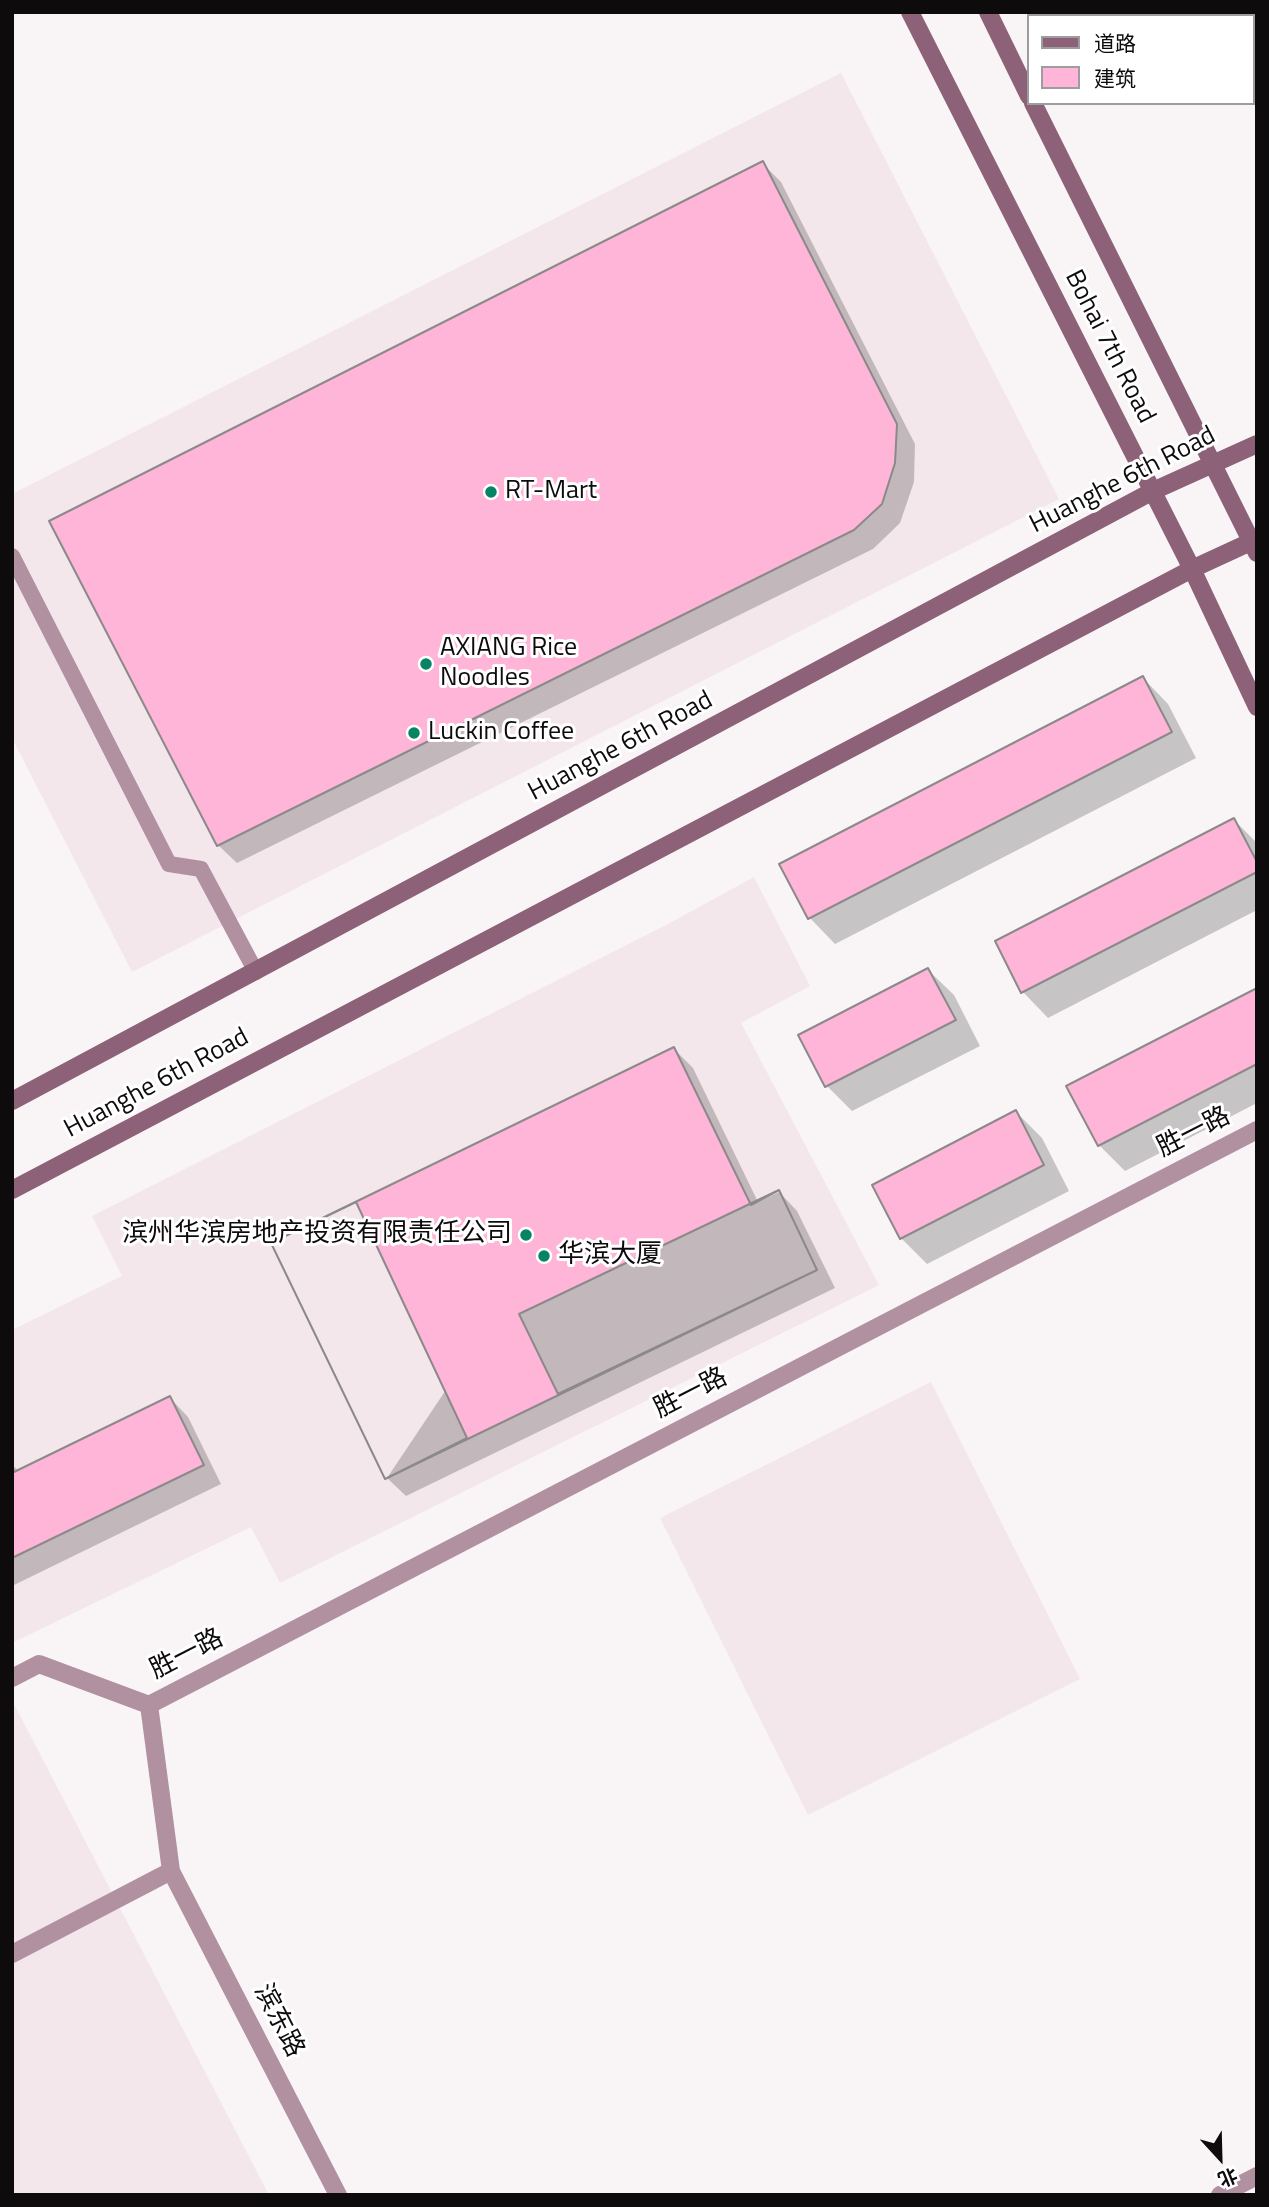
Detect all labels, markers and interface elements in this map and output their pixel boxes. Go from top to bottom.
legend [1028,14,1255,105]
text: 道路 [1094,27,1136,59]
text: 建筑 [1094,62,1136,94]
street label: Bohai 7th Road [1057,265,1161,429]
street label: Huanghe 6th Road [1025,421,1221,541]
place label: RT-Mart [505,476,597,508]
marker: RT-Mart [483,484,499,500]
place label: AXIANG Rice Noodles [440,633,577,694]
marker: AXIANG Rice Noodles [418,656,434,672]
street label: Huanghe 6th Road [524,685,718,809]
place label: Luckin Coffee [428,717,574,749]
marker: Luckin Coffee [406,725,422,741]
street label: Huanghe 6th Road [60,1022,254,1146]
street label: 胜一路 [1152,1101,1236,1165]
place label: 滨州华滨房地产投资有限责任公司 [122,1219,512,1251]
marker: 滨州华滨房地产投资有限责任公司 [518,1227,534,1243]
place label: 华滨大厦 [558,1240,662,1272]
marker: 华滨大厦 [536,1248,552,1264]
street label: 胜一路 [649,1362,733,1426]
street label: 胜一路 [145,1623,229,1687]
street label: 滨东路 [246,1979,310,2063]
north arrow [1185,2123,1255,2193]
text: 北 [1214,2161,1242,2195]

